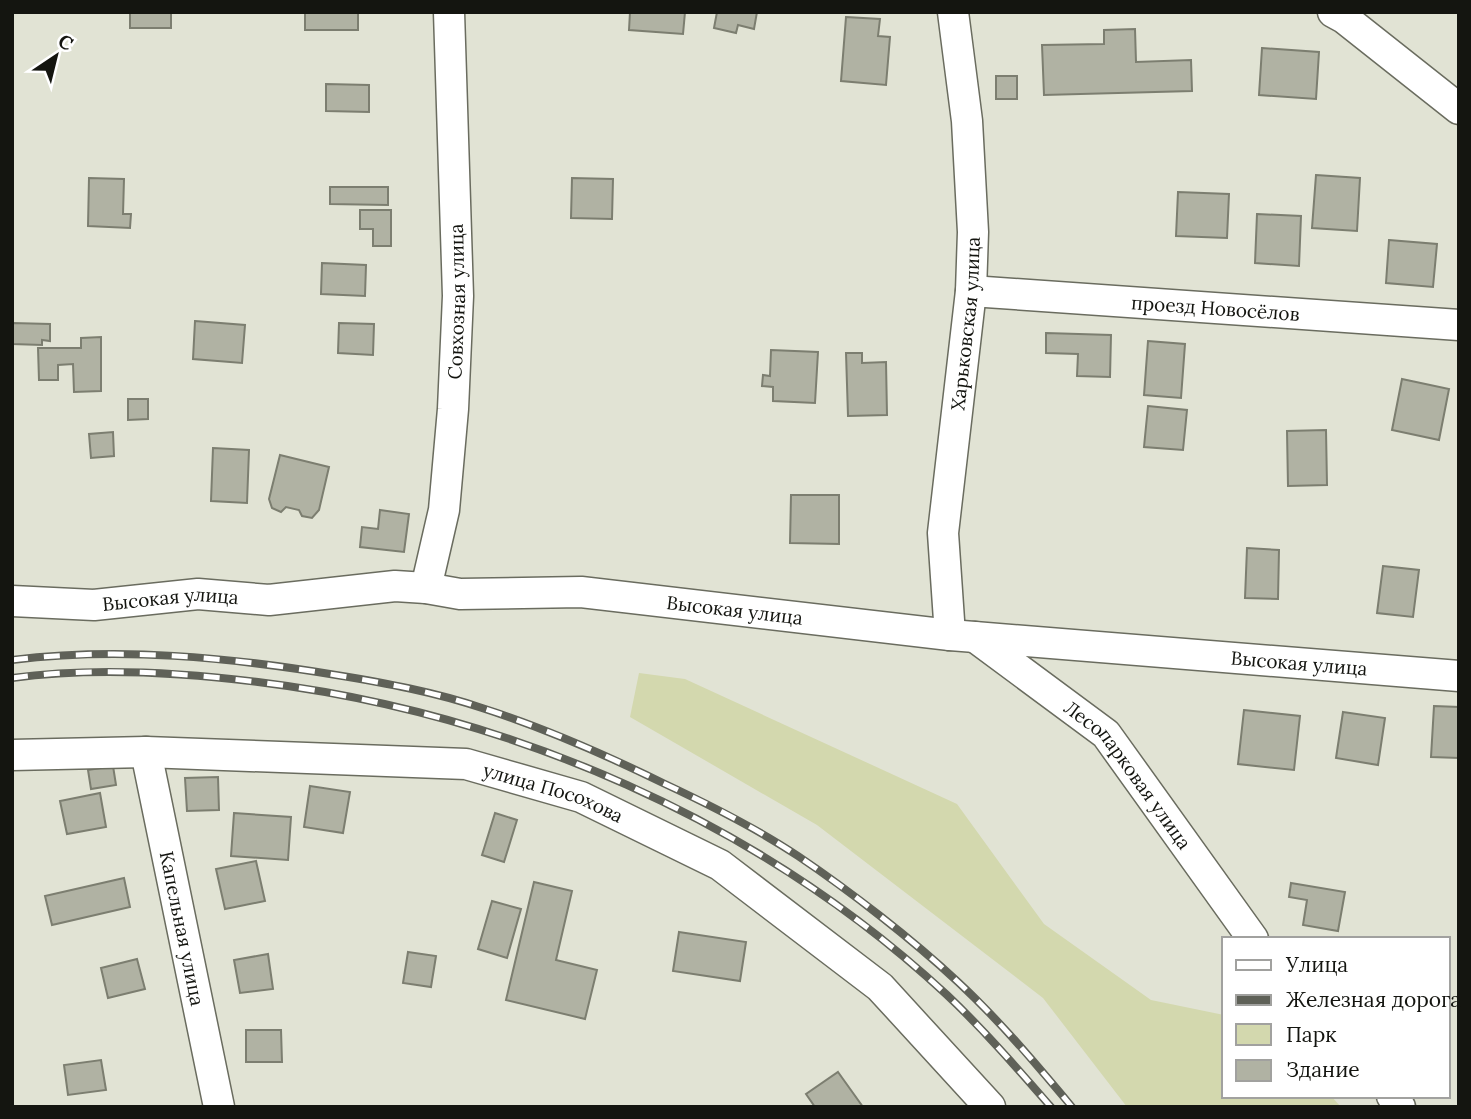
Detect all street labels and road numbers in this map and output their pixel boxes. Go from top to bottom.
street label: Совхозная улица [442,223,470,380]
street label: Харьковская улица [945,236,985,412]
street label: проезд Новосёлов [1130,290,1300,326]
street label: Высокая улица [101,582,240,616]
street label: Высокая улица [665,590,804,630]
street label: Высокая улица [1230,646,1369,681]
street label: Лесопарковая улица [1059,695,1197,854]
street label: улица Посохова [480,758,627,828]
street label: Капельная улица [155,849,210,1008]

